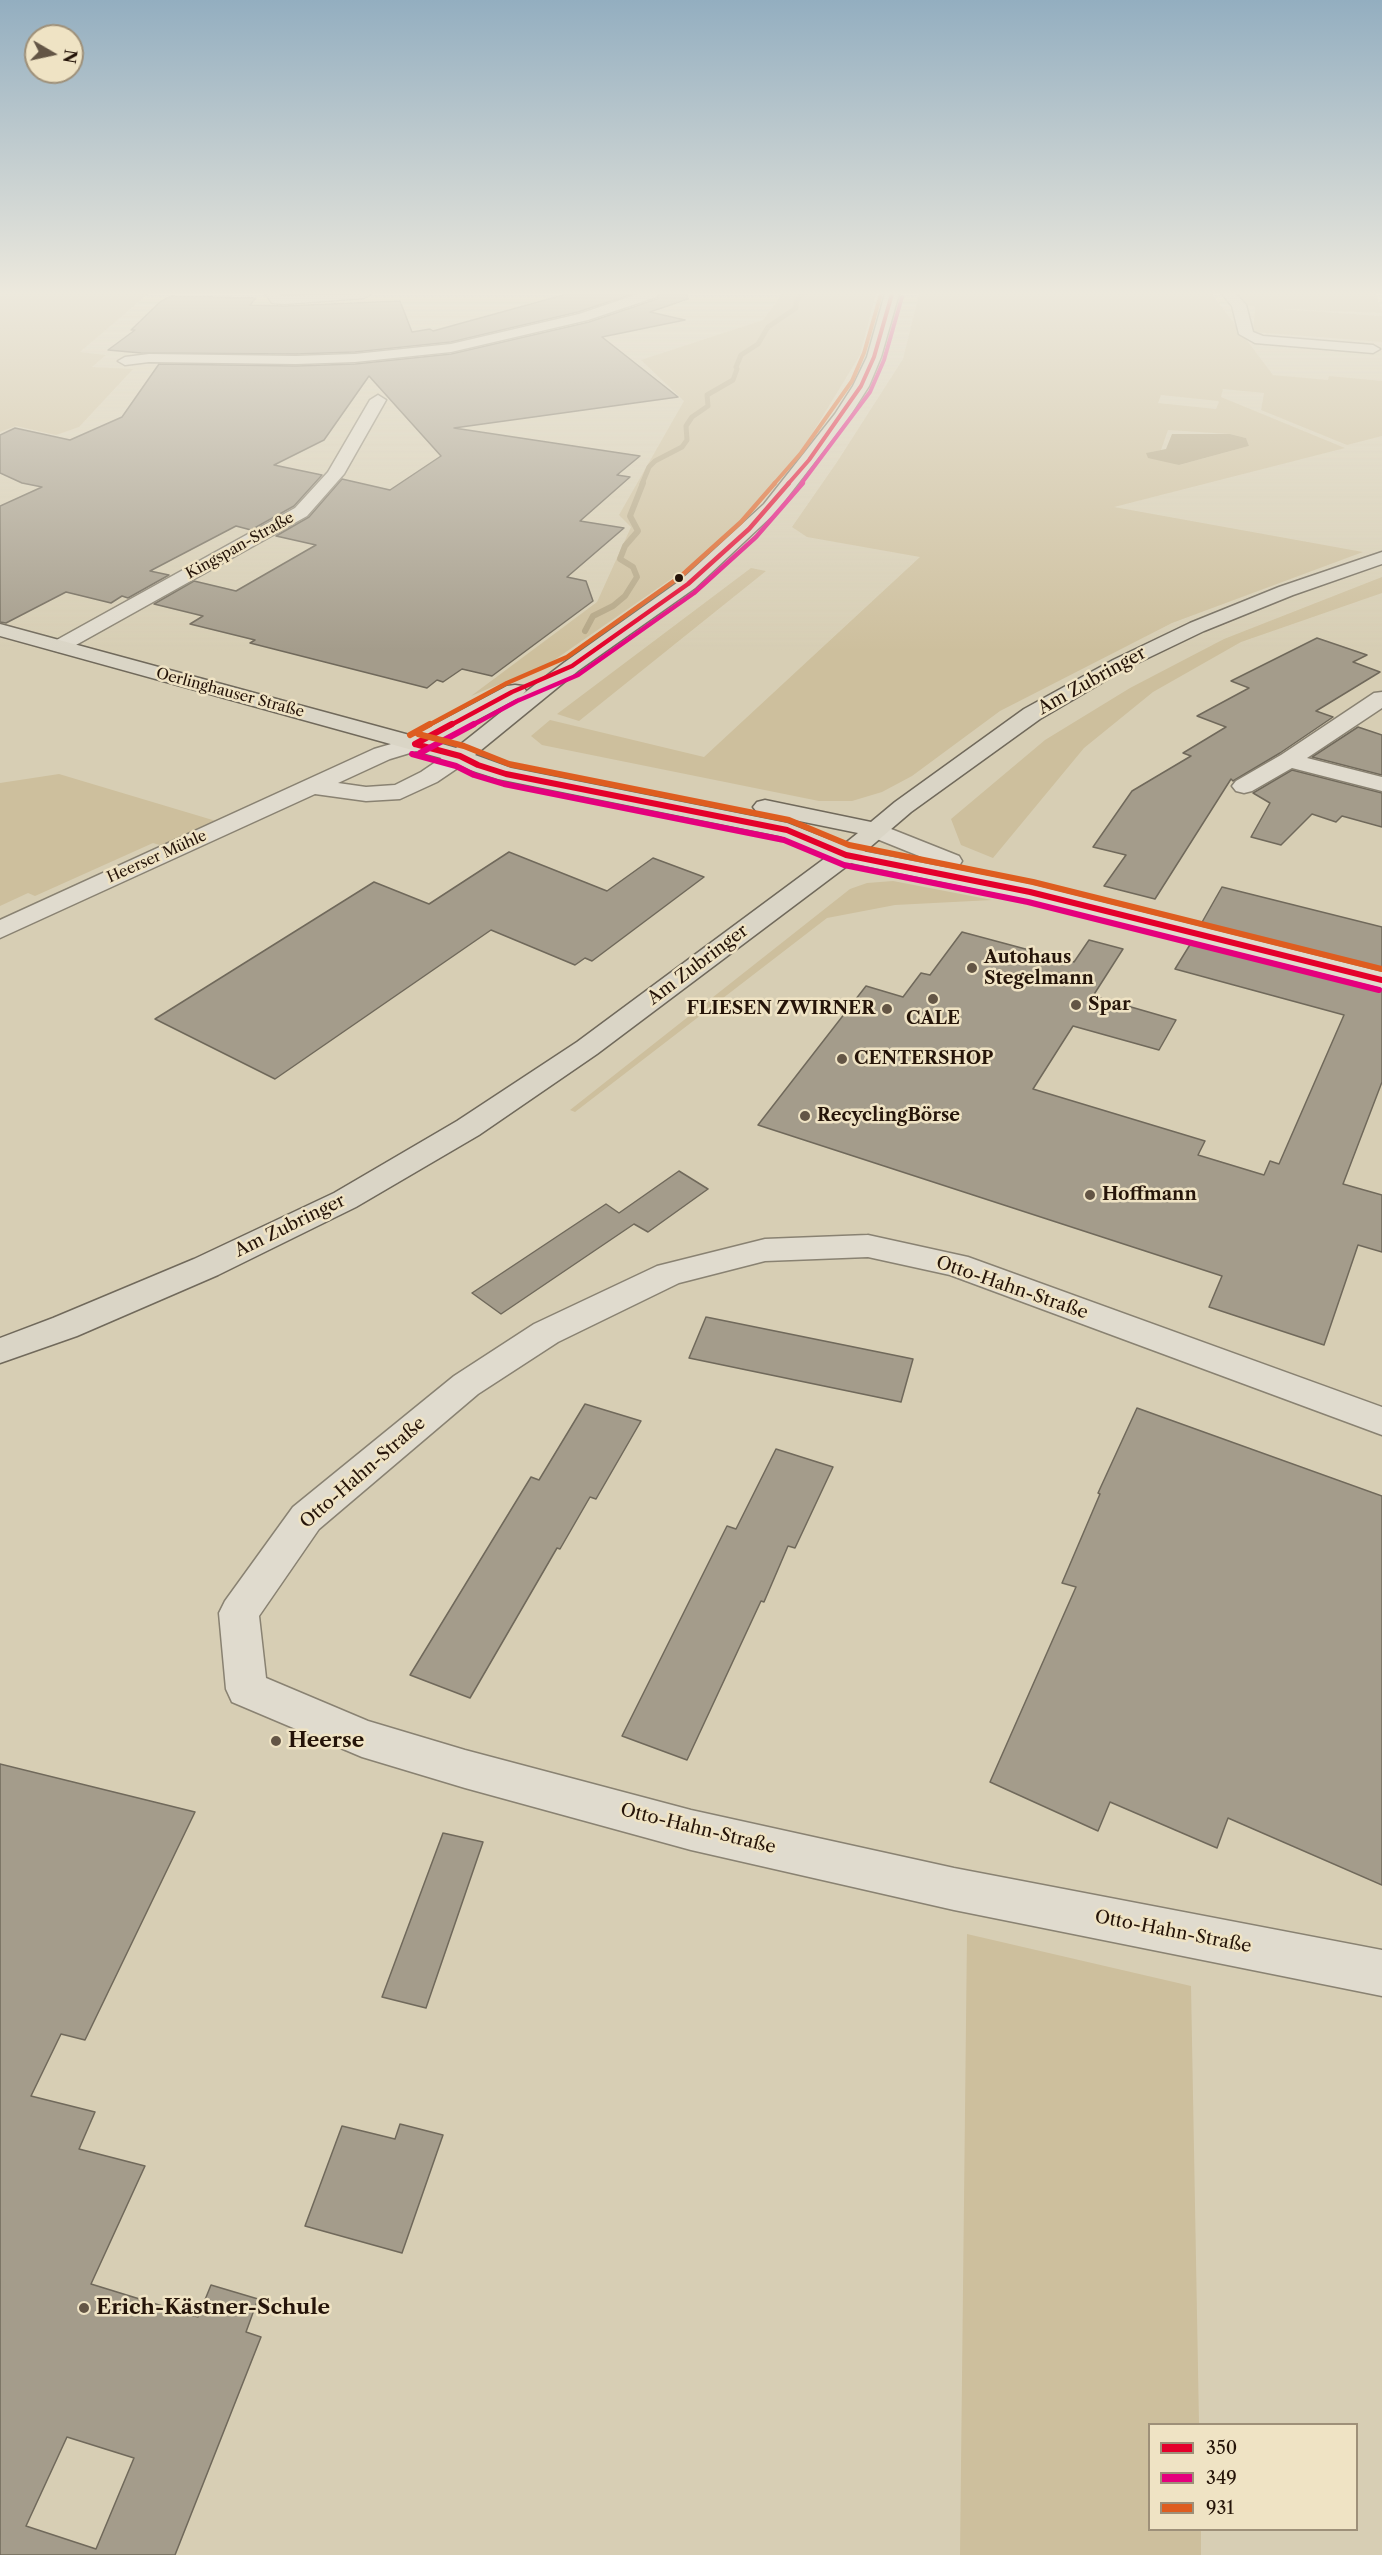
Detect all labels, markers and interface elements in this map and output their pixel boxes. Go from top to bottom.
north arrow [24,24,84,84]
text: N [59,48,81,65]
street label: Kingspan-Straße [183,509,297,583]
unlabelled marker [673,572,685,584]
street label: Am Zubringer [1034,642,1150,720]
street label: Oerlinghauser Straße [154,665,306,721]
street label: Heerser Mühle [104,827,210,887]
street label: Am Zubringer [643,920,753,1010]
place label: Autohaus Stegelmann [984,947,1094,990]
marker: Autohaus Stegelmann [965,961,979,975]
marker: CALE [926,992,940,1006]
place label: Spar [1088,994,1131,1016]
place label: FLIESEN ZWIRNER [687,998,875,1020]
marker: Spar [1069,998,1083,1012]
marker: FLIESEN ZWIRNER [880,1002,894,1016]
place label: CALE [906,1008,960,1030]
place label: CENTERSHOP [854,1048,993,1070]
marker: CENTERSHOP [835,1052,849,1066]
place label: RecyclingBörse [817,1105,960,1127]
marker: RecyclingBörse [798,1109,812,1123]
place label: Hoffmann [1102,1184,1197,1206]
marker: Hoffmann [1083,1188,1097,1202]
street label: Am Zubringer [231,1190,349,1262]
street label: Otto-Hahn-Straße [933,1252,1091,1324]
street label: Otto-Hahn-Straße [296,1413,430,1533]
place label: Heerse [288,1728,364,1754]
marker: Heerse [269,1734,283,1748]
street label: Otto-Hahn-Straße [618,1799,778,1859]
street label: Otto-Hahn-Straße [1093,1906,1253,1958]
place label: Erich-Kästner-Schule [96,2295,330,2321]
marker: Erich-Kästner-Schule [77,2301,91,2315]
legend [1148,2423,1358,2531]
text: 350 [1206,2437,1237,2459]
text: 349 [1206,2467,1237,2489]
text: 931 [1206,2497,1234,2519]

